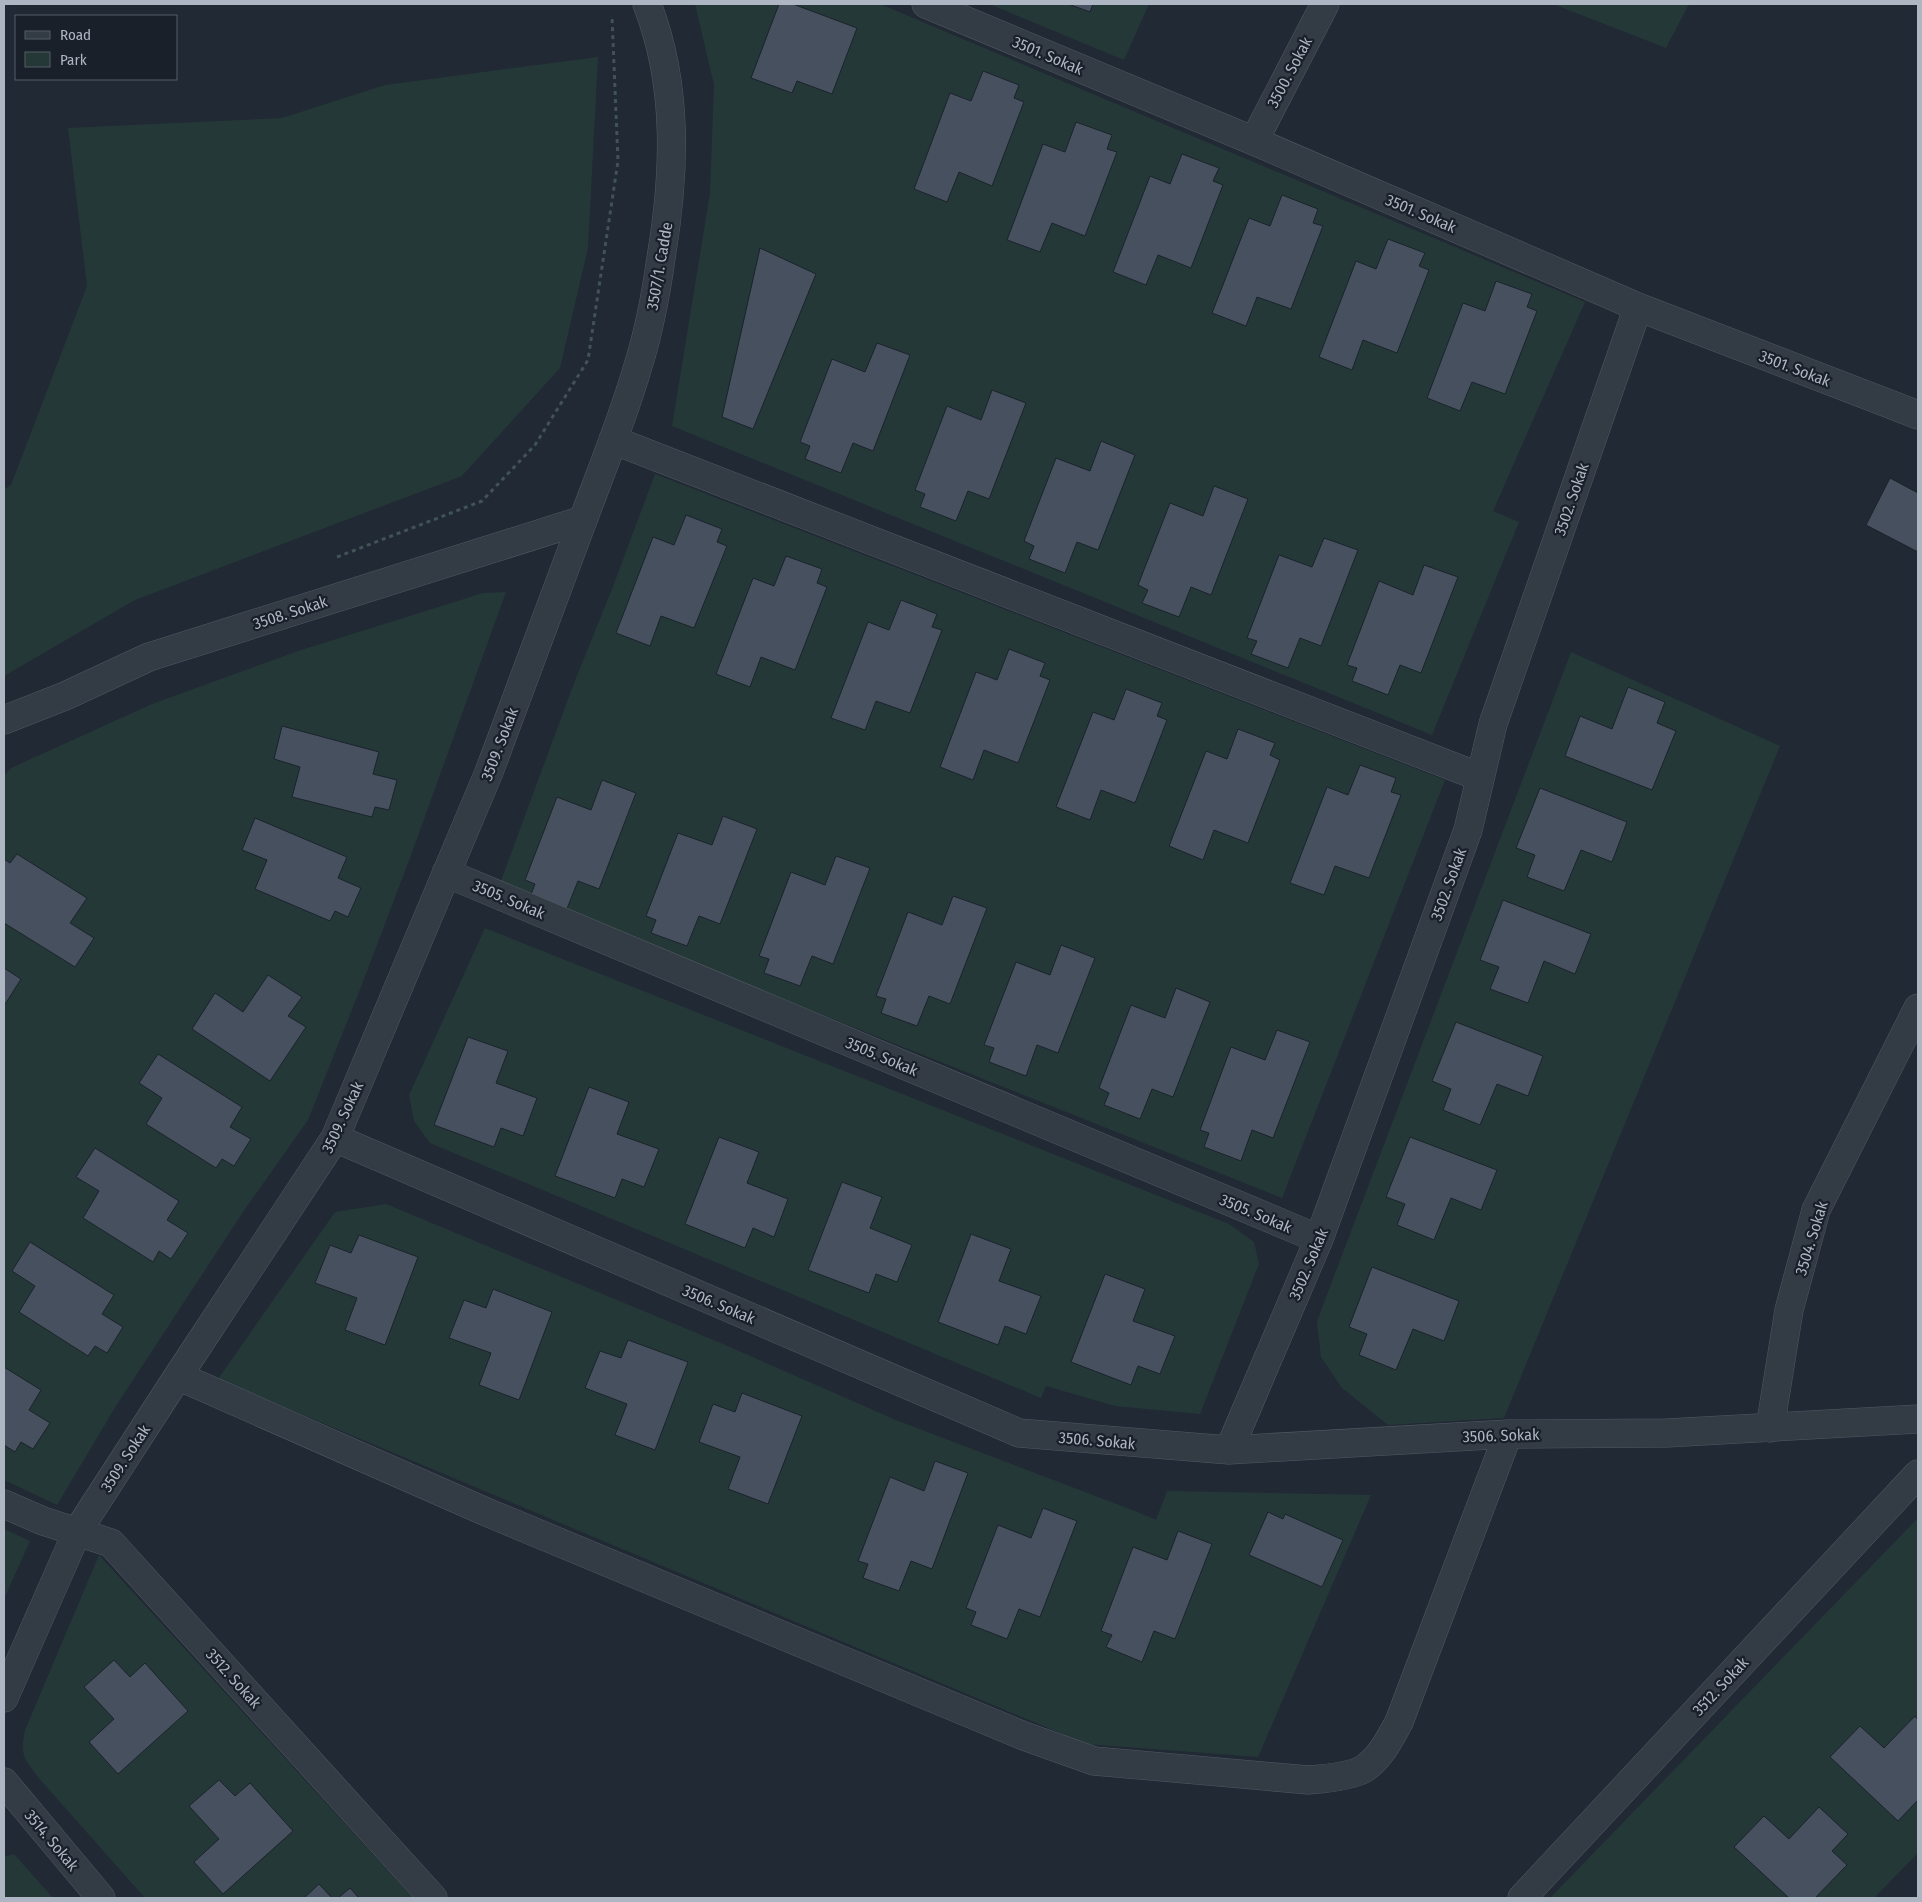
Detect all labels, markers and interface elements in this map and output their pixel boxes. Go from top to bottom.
legend [15,15,178,80]
text: Road [60,26,91,44]
street label: 3501. Sokak [1010,32,1086,79]
street label: 3500. Sokak [1263,33,1316,111]
text: Park [60,51,87,69]
street label: 3501. Sokak [1383,190,1459,237]
street label: 3507/1. Cadde [642,220,677,312]
street label: 3501. Sokak [1757,346,1834,391]
street label: 3502. Sokak [1550,460,1593,538]
street label: 3508. Sokak [251,591,330,633]
street label: 3509. Sokak [477,705,522,783]
street label: 3502. Sokak [1427,845,1471,923]
street label: 3505. Sokak [470,876,548,923]
street label: 3505. Sokak [843,1033,921,1080]
street label: 3509. Sokak [318,1078,367,1156]
street label: 3505. Sokak [1217,1190,1295,1237]
street label: 3504. Sokak [1791,1198,1832,1278]
street label: 3502. Sokak [1285,1225,1332,1303]
street label: 3506. Sokak [680,1281,758,1328]
street label: 3509. Sokak [97,1421,155,1496]
street label: 3506. Sokak [1462,1425,1540,1446]
street label: 3506. Sokak [1058,1428,1137,1453]
street label: 3512. Sokak [202,1645,266,1712]
street label: 3512. Sokak [1688,1653,1753,1720]
street label: 3514. Sokak [21,1806,83,1875]

